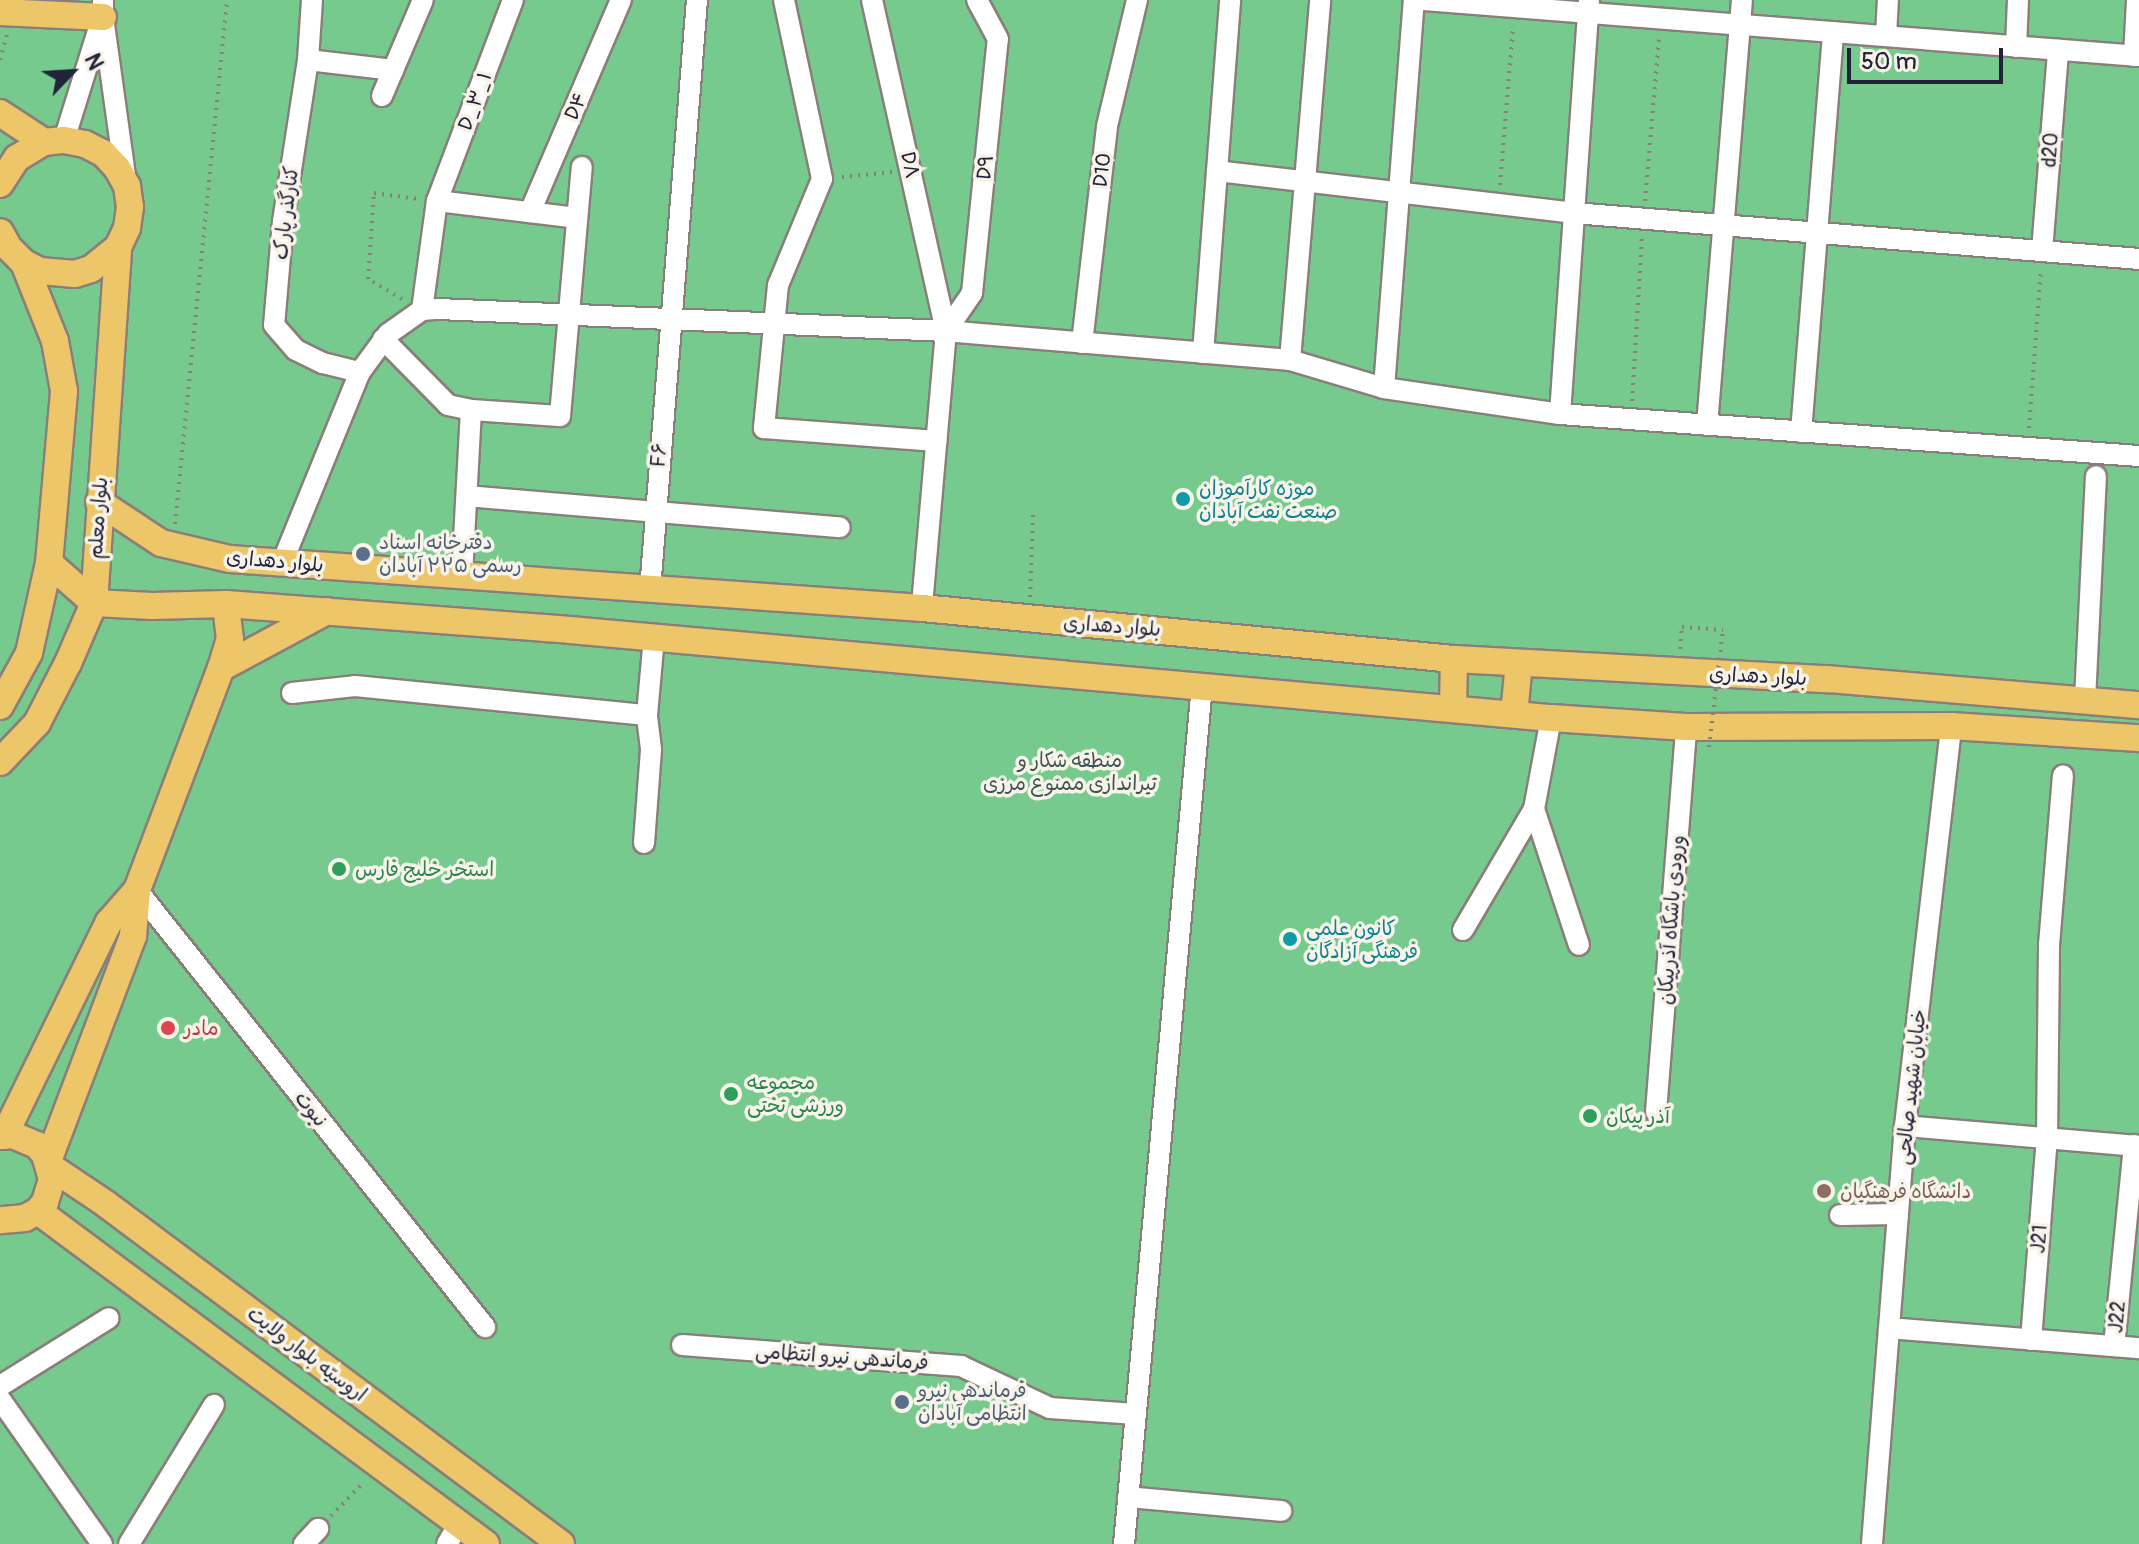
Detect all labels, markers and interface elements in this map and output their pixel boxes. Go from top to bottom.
north arrow [32,32,112,112]
scale bar [1851,32,2007,82]
text: 50 m [1861,47,1917,76]
text: N [78,49,110,75]
street label: D_۳_۱ [453,68,497,134]
street label: D۴ [560,89,592,123]
street label: d20 [2037,132,2063,168]
street label: D۸ [895,149,925,181]
street label: D10 [1088,152,1116,188]
street label: D۹ [972,153,998,181]
street label: کنارگذر پارک [268,165,304,261]
street label: F۶ [646,442,672,468]
street label: بلوار معلم [83,476,113,560]
place label: موزه کارآموزان صنعت نفت آبادان [1199,476,1337,523]
marker: موزه کارآموزان صنعت نفت آبادان [1174,490,1192,508]
place label: دفترخانه اسناد رسمی ۲۲۵ آبادان [379,530,522,577]
street label: بلوار دهداری [225,545,325,577]
marker: دفترخانه اسناد رسمی ۲۲۵ آبادان [354,545,372,563]
street label: بلوار دهداری [1062,611,1162,641]
street label: بلوار دهداری [1709,661,1807,691]
park label: منطقه شکار و تیراندازی ممنوع مرزی [983,748,1157,795]
street label: ورودی باشگاه آذرپیکان [1653,834,1689,1006]
place label: استخر خلیج فارس [355,857,494,881]
marker: استخر خلیج فارس [330,860,348,878]
place label: کانون علمی فرهنگی آزادگان [1306,916,1418,963]
marker: کانون علمی فرهنگی آزادگان [1281,930,1299,948]
street label: خیابان شهید صالحی [1891,1008,1931,1166]
place label: مادر [184,1016,218,1040]
marker: مادر [159,1019,177,1037]
place label: مجموعه ورزشی تختی [747,1070,844,1117]
marker: مجموعه ورزشی تختی [722,1085,740,1103]
street label: نبوت [290,1086,332,1132]
place label: آذر پیکان [1606,1104,1670,1128]
marker: آذر پیکان [1581,1107,1599,1125]
place label: دانشگاه فرهنگیان [1840,1179,1971,1203]
marker: دانشگاه فرهنگیان [1815,1182,1833,1200]
street label: J21 [2026,1224,2052,1254]
street label: J22 [2104,1300,2130,1334]
street label: اروسیّه بلوار ولایت [243,1301,371,1407]
street label: فرماندهی نیرو انتظامی [755,1339,929,1375]
place label: فرماندهی نیرو انتظامی آبادان [918,1378,1027,1425]
marker: فرماندهی نیرو انتظامی آبادان [893,1393,911,1411]

